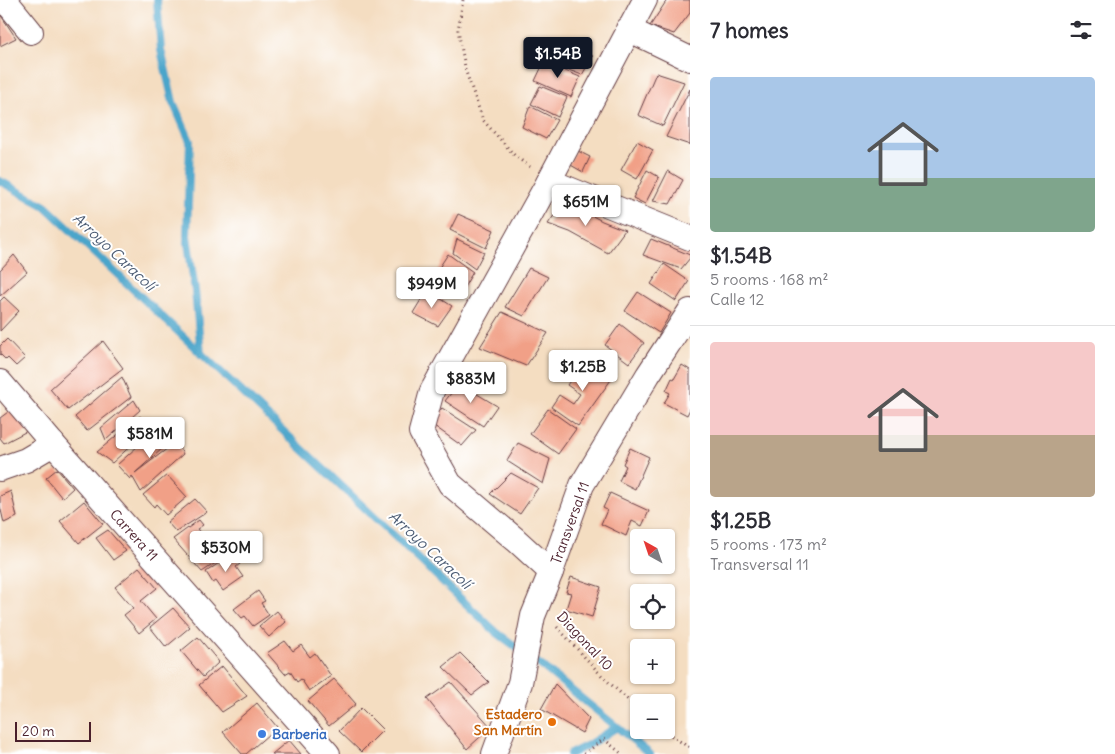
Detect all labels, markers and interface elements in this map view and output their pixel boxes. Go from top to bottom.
icon: filters [1067,16,1095,44]
text: 7 homes [710,17,789,44]
pin: $1.54B [517,36,599,79]
text: $1.54B [534,43,582,63]
icon: home [858,109,948,199]
pin: $651M [551,184,621,227]
text: $651M [563,191,609,211]
water label: Arroyo Caracolí [69,209,162,297]
text: $1.54B [710,242,772,269]
pin: $949M [397,266,467,309]
text: 5 rooms · 168 m² [710,269,828,289]
text: $949M [407,273,457,293]
text: Calle 12 [710,289,764,309]
pin: $1.25B [542,350,624,392]
text: $1.25B [560,356,606,376]
pin: $883M [436,362,506,404]
text: $883M [446,368,496,388]
icon: home [858,375,948,465]
pin: $581M [115,416,185,459]
text: $581M [127,423,173,443]
street label: Transversal 11 [547,479,593,567]
street label: Carrera 11 [106,505,162,565]
water label: Arroyo Caracolí [385,507,478,595]
text: $1.25B [710,507,771,534]
north arrow [630,529,675,574]
map controls [630,529,675,739]
pin: $530M [191,530,261,573]
text: 5 rooms · 173 m² [710,534,827,554]
text: $530M [201,537,251,557]
text: Transversal 11 [710,554,809,574]
button: locate [630,584,675,629]
street label: Diagonal 10 [553,608,617,674]
button: + [630,639,675,684]
button: − [630,694,675,739]
place label: Estadero San Martín [474,705,542,739]
marker: Estadero San Martín [546,716,558,728]
scale bar [15,719,91,742]
text: 20 m [22,722,55,740]
place label: Barberia [272,725,327,743]
marker: Barberia [256,728,268,740]

